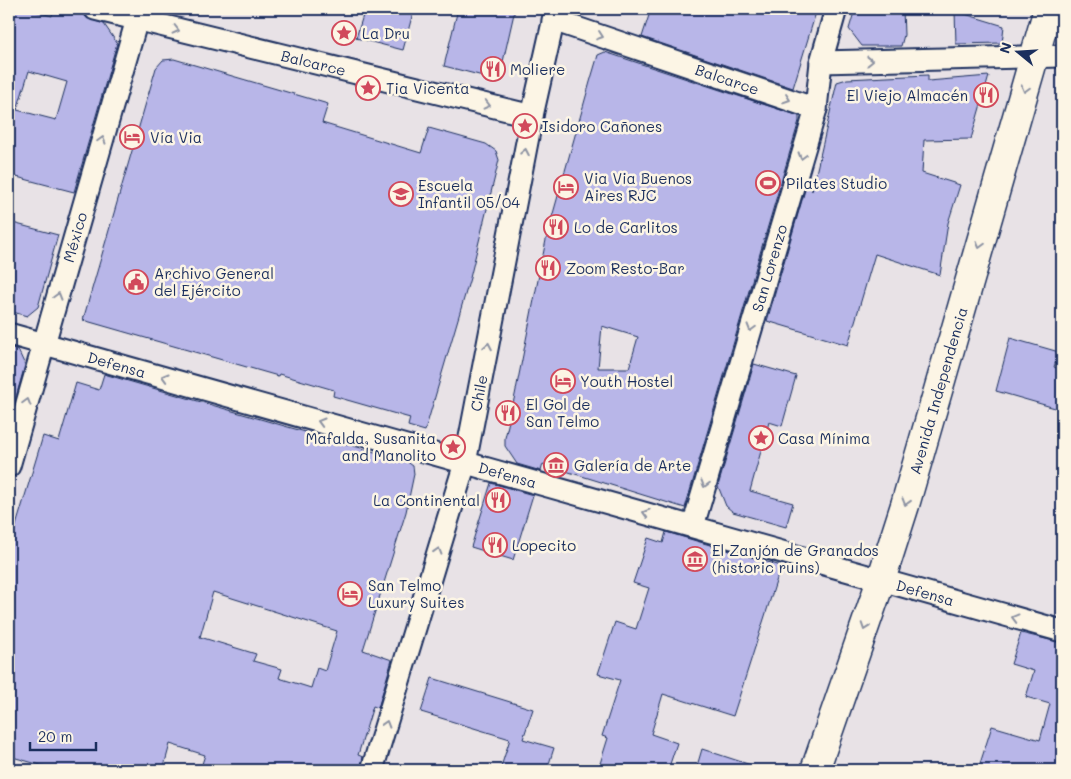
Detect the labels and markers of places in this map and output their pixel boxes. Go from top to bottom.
place icon: La Dru [331,20,357,46]
place label: La Dru [362,23,410,43]
restaurant icon: Moliere [480,56,506,82]
place label: Moliere [510,59,565,79]
place icon: Tia Vicenta [355,75,381,101]
place label: Tia Vicenta [386,78,470,98]
restaurant icon: El Viejo Almacén [973,82,999,108]
place label: El Viejo Almacén [847,85,968,105]
place icon: Isidoro Cañones [512,113,538,139]
place label: Isidoro Cañones [542,116,662,136]
hotel icon: Vía Via [119,124,145,150]
place label: Vía Via [150,127,202,147]
place label: Via Via Buenos Aires RJC [584,168,692,205]
sports icon: Pilates Studio [755,170,781,196]
place label: Pilates Studio [786,173,887,193]
hotel icon: Via Via Buenos Aires RJC [553,174,579,200]
place label: Escuela Infantil 05/04 [418,175,520,212]
school or university icon: Escuela Infantil 05/04 [388,181,414,207]
restaurant icon: Lo de Carlitos [543,214,569,240]
place label: Lo de Carlitos [574,217,678,237]
restaurant icon: Zoom Resto-Bar [535,255,561,281]
place label: Zoom Resto-Bar [566,258,685,278]
place label: Archivo General del Ejército [154,263,274,300]
public building icon: Archivo General del Ejército [123,269,149,295]
hotel icon: Youth Hostel [550,368,576,394]
place label: Youth Hostel [580,371,673,391]
place label: El Gol de San Telmo [526,394,599,431]
restaurant icon: El Gol de San Telmo [495,400,521,426]
place icon: Casa Mínima [748,425,774,451]
place label: Mafalda, Susanita and Manolito [305,428,436,465]
place label: Casa Mínima [778,428,870,448]
place icon: Mafalda, Susanita and Manolito [440,434,466,460]
museum icon: Galería de Arte [543,452,569,478]
place label: Galería de Arte [574,455,691,475]
restaurant icon: La Continental [485,487,511,513]
place label: La Continental [373,490,480,510]
restaurant icon: Lopecito [482,532,508,558]
place label: Lopecito [512,535,576,555]
place label: El Zanjón de Granados (historic ruins) [712,540,879,577]
museum icon: El Zanjón de Granados (historic ruins) [682,546,708,572]
place label: San Telmo Luxury Suites [368,575,465,612]
hotel icon: San Telmo Luxury Suites [337,581,363,607]

